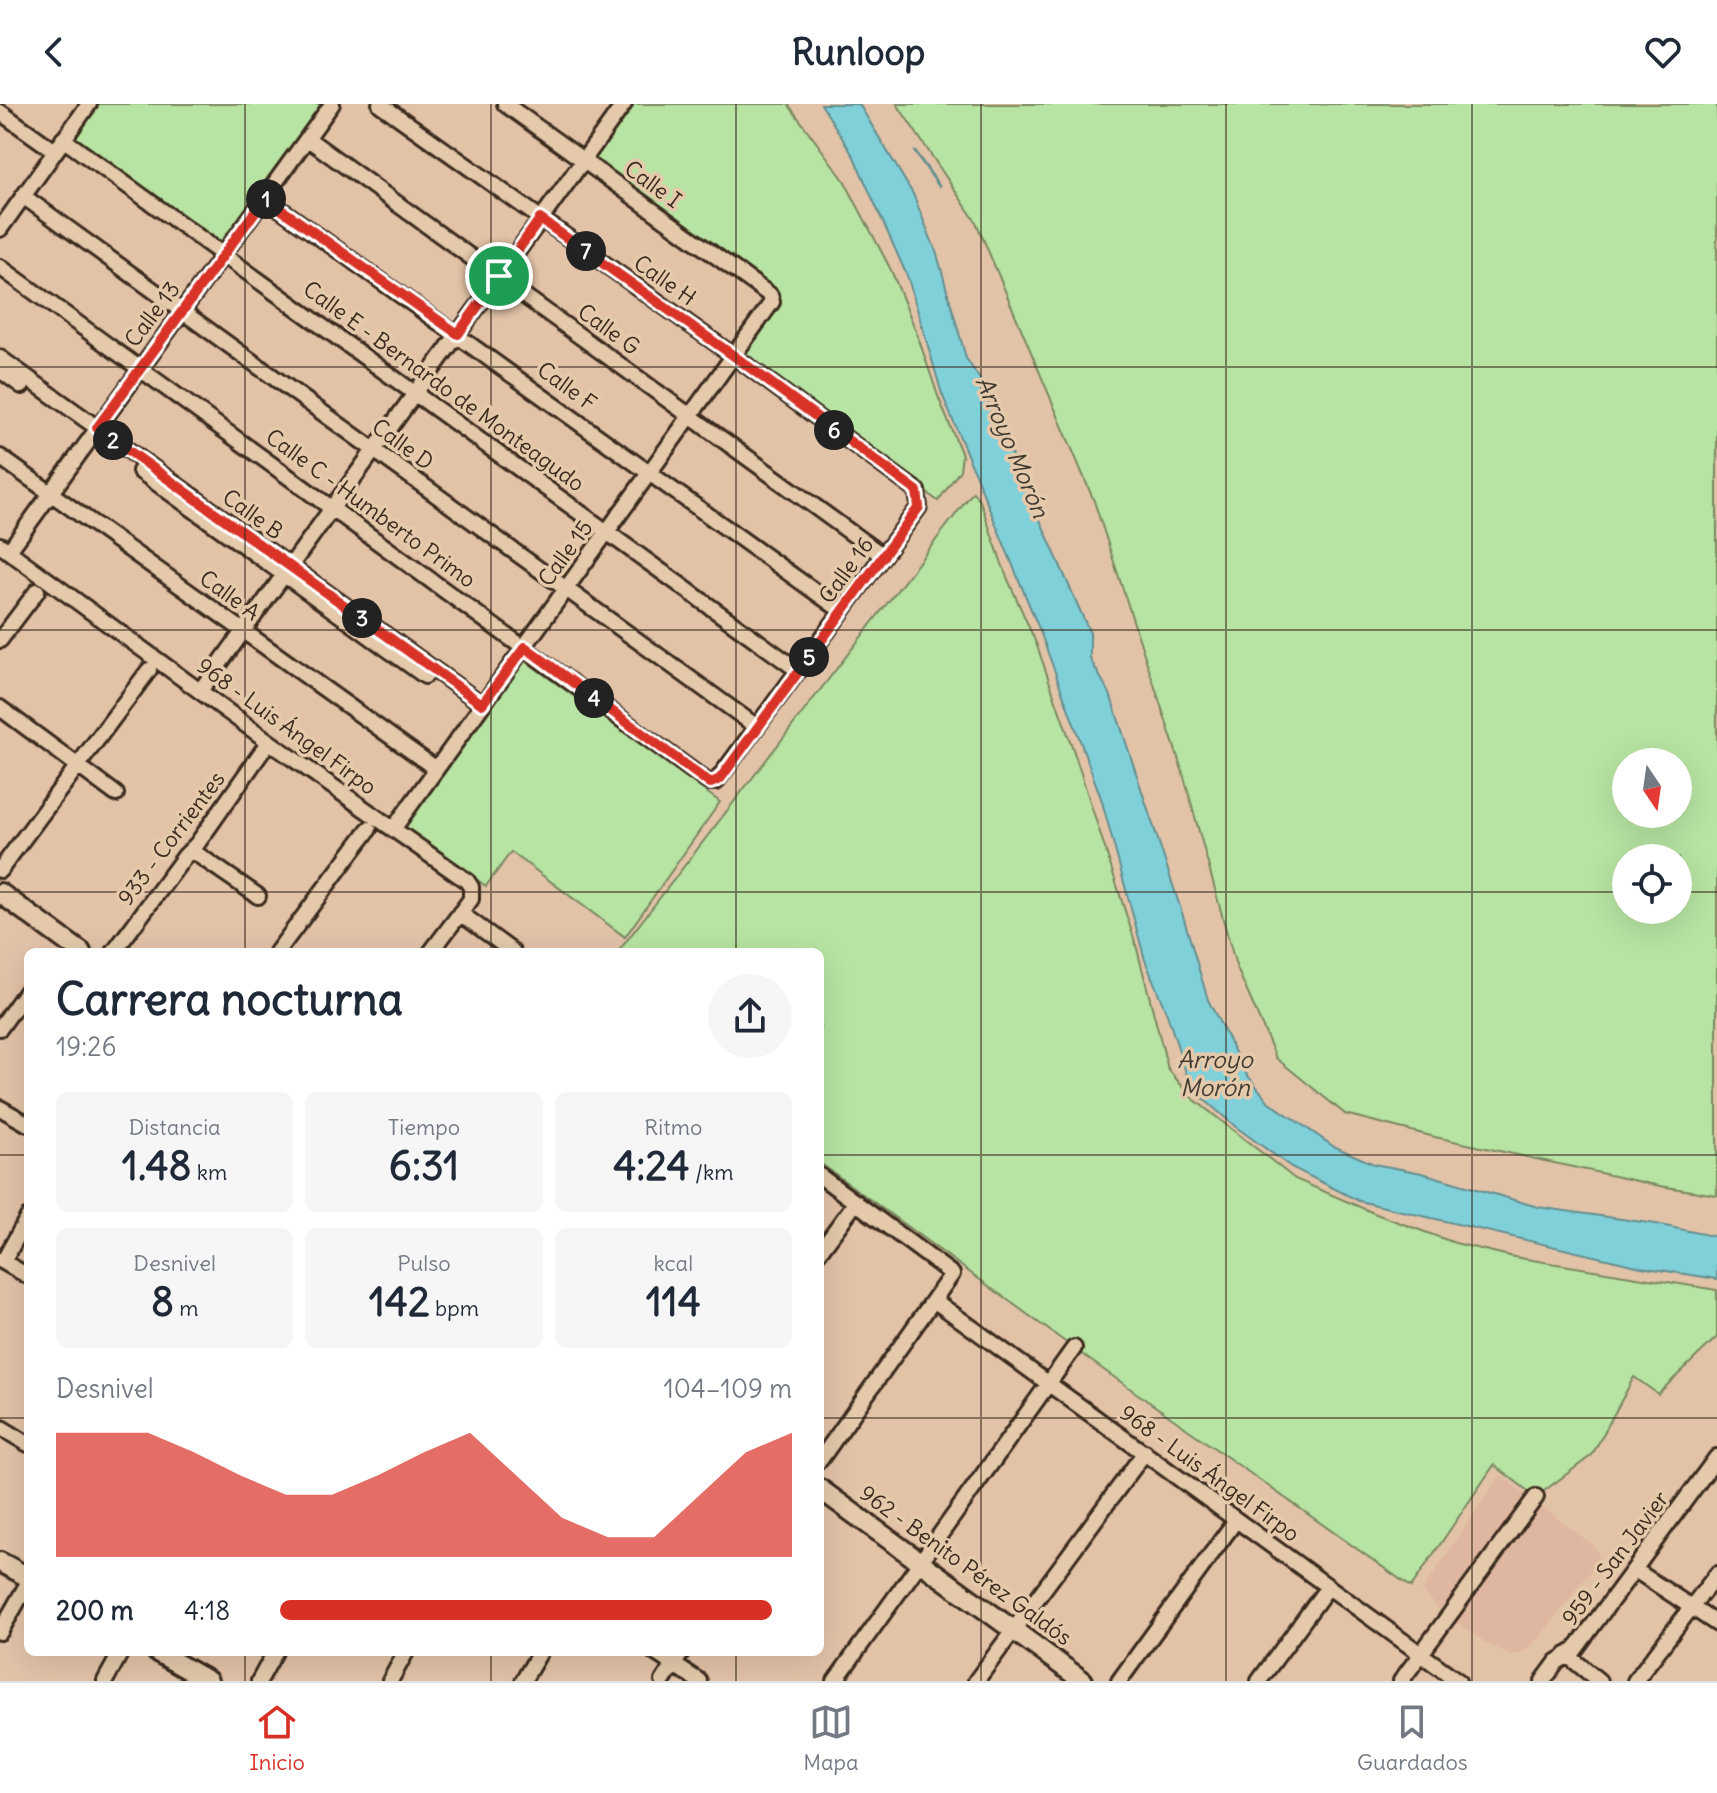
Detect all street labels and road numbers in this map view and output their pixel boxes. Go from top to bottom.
street label: Calle I [619,154,687,214]
street label: Calle H [628,249,702,311]
street label: Calle E - Bernardo de Monteagudo [298,275,590,497]
street label: Calle 13 [118,276,186,352]
street label: Calle G [573,297,645,361]
street label: Calle F [532,355,602,417]
street label: Calle D [367,412,439,476]
street label: Calle C - Humberto Primo [260,422,482,594]
street label: Calle B [217,483,289,545]
street label: Calle 15 [532,514,598,592]
street label: Calle 16 [813,531,879,609]
street label: Calle A [194,564,266,626]
street label: 968 - Luis Ángel Firpo [192,651,382,801]
street label: 933 - Corrientes [112,765,230,911]
street label: 968 - Luis Ángel Firpo [1115,1398,1305,1548]
street label: 962 - Benito Pérez Galdós [855,1479,1077,1651]
street label: 959 - San Javier [1555,1485,1675,1631]

